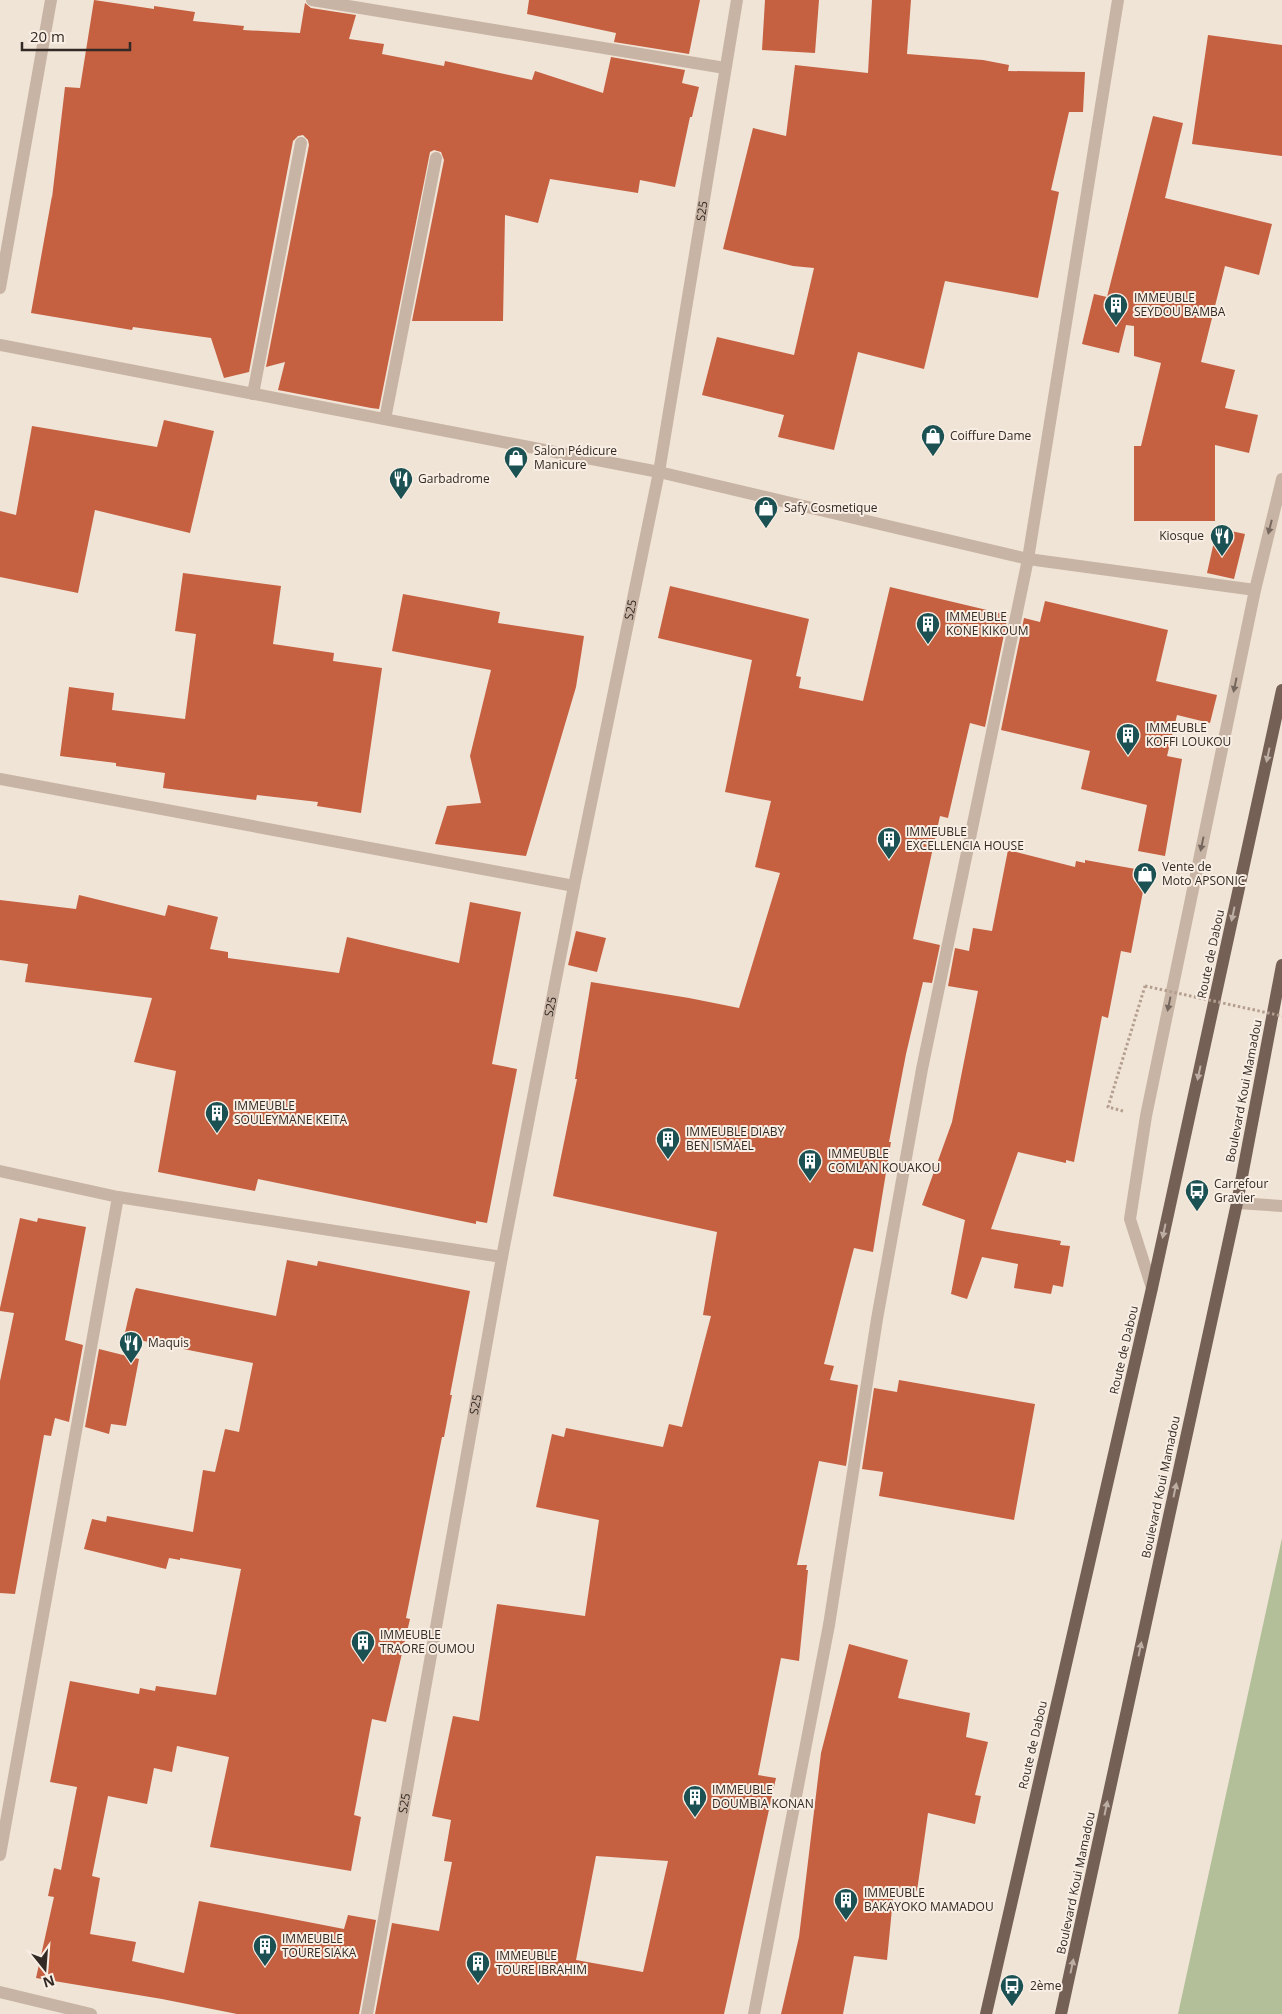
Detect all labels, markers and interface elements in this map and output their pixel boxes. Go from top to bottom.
scale bar [22,20,130,52]
text: 20 m [30,26,65,46]
street label: S25 [692,199,712,222]
place label: IMMEUBLE SEYDOU BAMBA [1134,289,1226,320]
building icon: IMMEUBLE SEYDOU BAMBA [1103,292,1129,326]
shop icon: Coiffure Dame [920,423,946,457]
place label: Coiffure Dame [950,427,1031,444]
place label: Salon Pédicure Manicure [534,442,617,473]
shop icon: Salon Pédicure Manicure [503,445,529,479]
restaurant icon: Garbadrome [388,466,414,500]
place label: Garbadrome [418,470,490,487]
shop icon: Safy Cosmetique [753,495,779,529]
place label: Safy Cosmetique [784,499,878,516]
one-way arrow [1266,519,1274,534]
restaurant icon: Kiosque [1209,523,1235,557]
place label: Kiosque [1159,527,1204,544]
street label: S25 [620,598,641,621]
place label: IMMEUBLE KONE KIKOUM [946,608,1028,639]
building icon: IMMEUBLE KONE KIKOUM [915,611,941,645]
one-way arrow [1231,678,1239,693]
place label: IMMEUBLE KOFFI LOUKOU [1146,719,1231,750]
building icon: IMMEUBLE KOFFI LOUKOU [1115,722,1141,756]
one-way arrow [1264,747,1272,762]
place label: IMMEUBLE EXCELLENCIA HOUSE [906,823,1024,854]
building icon: IMMEUBLE EXCELLENCIA HOUSE [876,826,902,860]
one-way arrow [1198,837,1206,852]
place label: Vente de Moto APSONIC [1162,858,1246,889]
shop icon: Vente de Moto APSONIC [1132,861,1158,895]
one-way arrow [1229,906,1237,922]
street label: Route de Dabou [1193,908,1228,1000]
street label: S25 [540,995,560,1018]
one-way arrow [1165,996,1173,1012]
street label: Boulevard Koui Mamadou [1221,1018,1266,1164]
one-way arrow [1195,1065,1203,1080]
place label: IMMEUBLE SOULEYMANE KEITA [234,1097,347,1128]
building icon: IMMEUBLE SOULEYMANE KEITA [204,1100,230,1134]
place label: IMMEUBLE DIABY BEN ISMAEL [686,1123,785,1154]
building icon: IMMEUBLE DIABY BEN ISMAEL [655,1126,681,1160]
place label: IMMEUBLE COMLAN KOUAKOU [828,1145,940,1176]
building icon: IMMEUBLE COMLAN KOUAKOU [797,1148,823,1182]
place label: Carrefour Gravier [1214,1175,1268,1206]
bus stop icon: Carrefour Gravier [1184,1178,1210,1212]
one-way arrow [1160,1224,1168,1240]
street label: Route de Dabou [1105,1304,1142,1396]
restaurant icon: Maquis [118,1330,144,1364]
place label: Maquis [148,1334,189,1351]
street label: S25 [465,1393,485,1416]
street label: Boulevard Koui Mamadou [1137,1414,1184,1560]
one-way arrow [1171,1482,1179,1497]
place label: IMMEUBLE TRAORE OUMOU [380,1626,475,1657]
building icon: IMMEUBLE TRAORE OUMOU [350,1629,376,1663]
one-way arrow [1137,1640,1145,1656]
street label: Route de Dabou [1014,1699,1051,1791]
place label: IMMEUBLE DOUMBIA KONAN [712,1781,814,1812]
building icon: IMMEUBLE DOUMBIA KONAN [682,1784,708,1818]
street label: S25 [394,1792,414,1815]
one-way arrow [1102,1800,1110,1815]
street label: Boulevard Koui Mamadou [1052,1810,1099,1956]
place label: IMMEUBLE BAKAYOKO MAMADOU [864,1884,994,1915]
building icon: IMMEUBLE BAKAYOKO MAMADOU [833,1887,859,1921]
place label: IMMEUBLE TOURE SIAKA [282,1930,357,1961]
building icon: IMMEUBLE TOURE SIAKA [252,1933,278,1967]
north arrow [20,1944,70,1994]
place label: IMMEUBLE TOURE IBRAHIM [496,1947,587,1978]
building icon: IMMEUBLE TOURE IBRAHIM [465,1950,491,1984]
one-way arrow [1068,1958,1076,1974]
text: N [41,1971,57,1993]
bus stop icon: 2ème [999,1973,1025,2007]
place label: 2ème [1030,1977,1062,1994]

